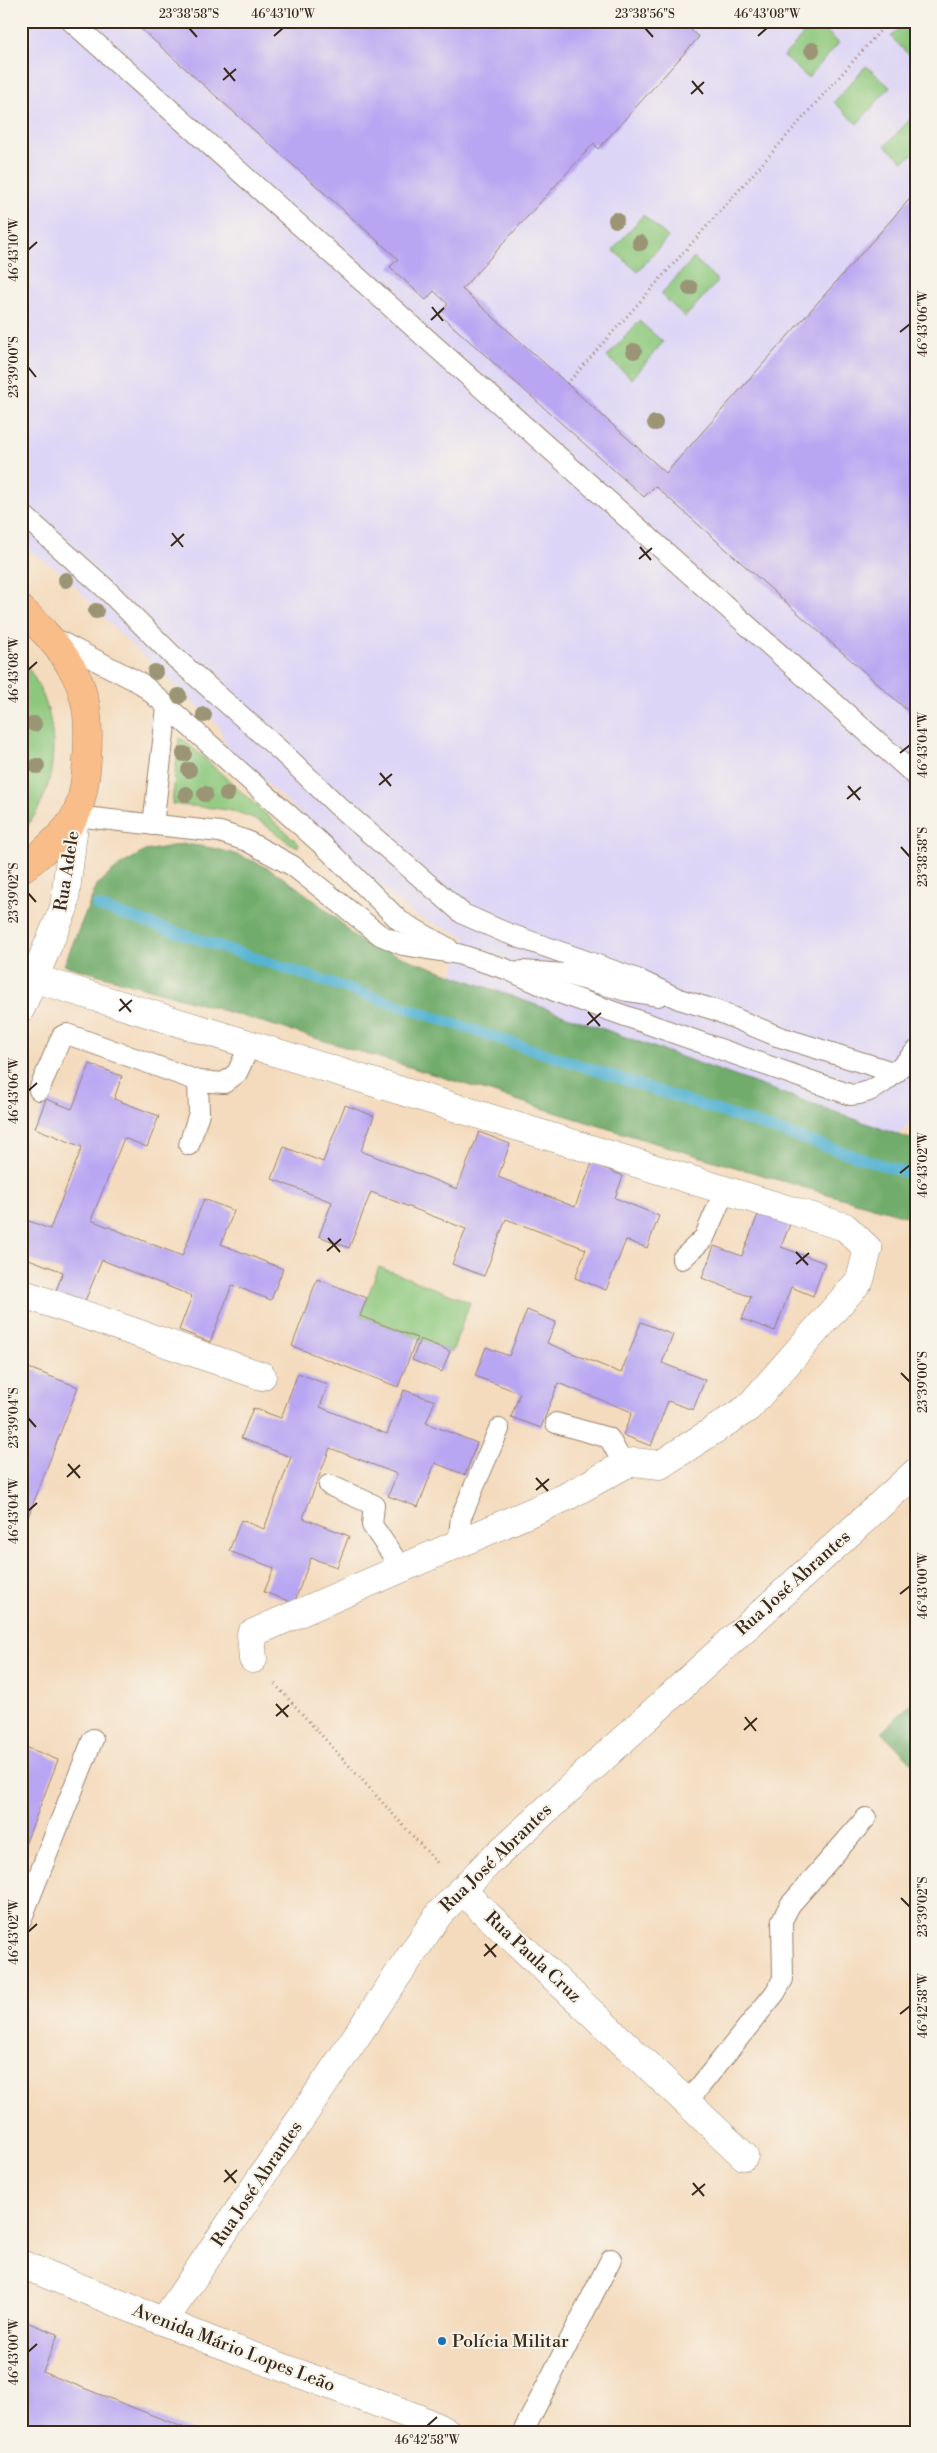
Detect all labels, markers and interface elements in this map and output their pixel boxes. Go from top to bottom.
text: 23°38'58"S [159,7,219,22]
text: 46°43'10"W [251,7,316,22]
text: 23°38'56"S [615,7,675,22]
text: 46°43'08"W [734,7,801,22]
text: 46°43'10"W [7,217,22,282]
text: 46°43'06"W [916,290,931,357]
text: 23°39'00"S [7,336,22,398]
text: 46°43'08"W [7,636,22,703]
text: 46°43'04"W [916,711,931,778]
text: 23°38'58"S [916,827,931,887]
street label: Rua Adele [49,829,85,913]
text: 23°39'02"S [7,863,22,923]
text: 46°43'06"W [7,1057,22,1124]
text: 46°43'02"W [916,1131,931,1198]
text: 23°39'00"S [916,1351,931,1413]
text: 23°39'04"S [7,1387,22,1449]
text: 46°43'04"W [7,1477,22,1544]
street label: Rua José Abrantes [731,1525,855,1641]
text: 46°43'00"W [916,1552,931,1619]
street label: Rua José Abrantes [435,1799,557,1917]
text: 23°39'02"S [916,1877,931,1937]
text: 46°43'02"W [7,1898,22,1965]
street label: Rua Paula Cruz [480,1906,586,2008]
text: 46°42'58"W [916,1972,931,2039]
street label: Rua José Abrantes [206,2117,308,2251]
street label: Avenida Mário Lopes Leão [128,2298,339,2397]
text: 46°43'00"W [7,2318,22,2385]
place label: Polícia Militar [452,2330,569,2353]
marker: Polícia Militar [436,2335,448,2347]
text: 46°42'58"W [394,2433,461,2448]

